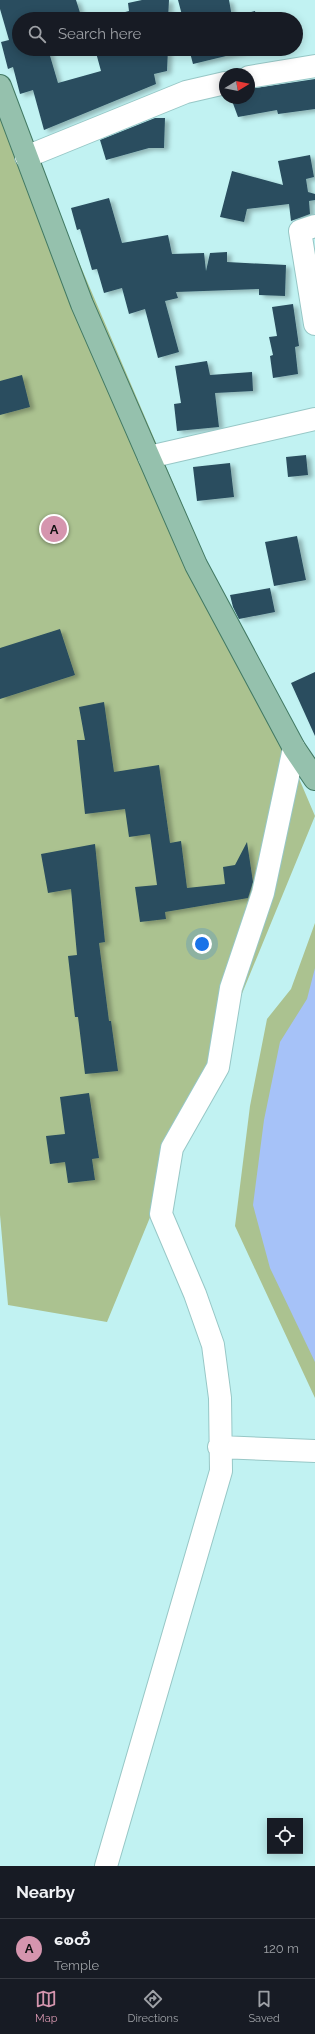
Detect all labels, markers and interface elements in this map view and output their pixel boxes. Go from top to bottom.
search box [12,12,303,56]
icon: search [26,23,48,45]
text: Search here [58,25,141,43]
north arrow [219,68,255,104]
pin: A [41,514,67,544]
your location [192,934,212,954]
map controls [267,1818,303,1854]
button: locate [267,1818,303,1854]
text: Nearby [16,1882,75,1902]
text: စေတီ [54,1931,91,1949]
text: A [25,1941,33,1956]
text: 120 m [263,1941,299,1956]
text: Temple [54,1958,99,1973]
tab: Map [35,1988,57,2025]
tab: Directions [128,1988,178,2025]
tab: Saved [248,1988,280,2025]

